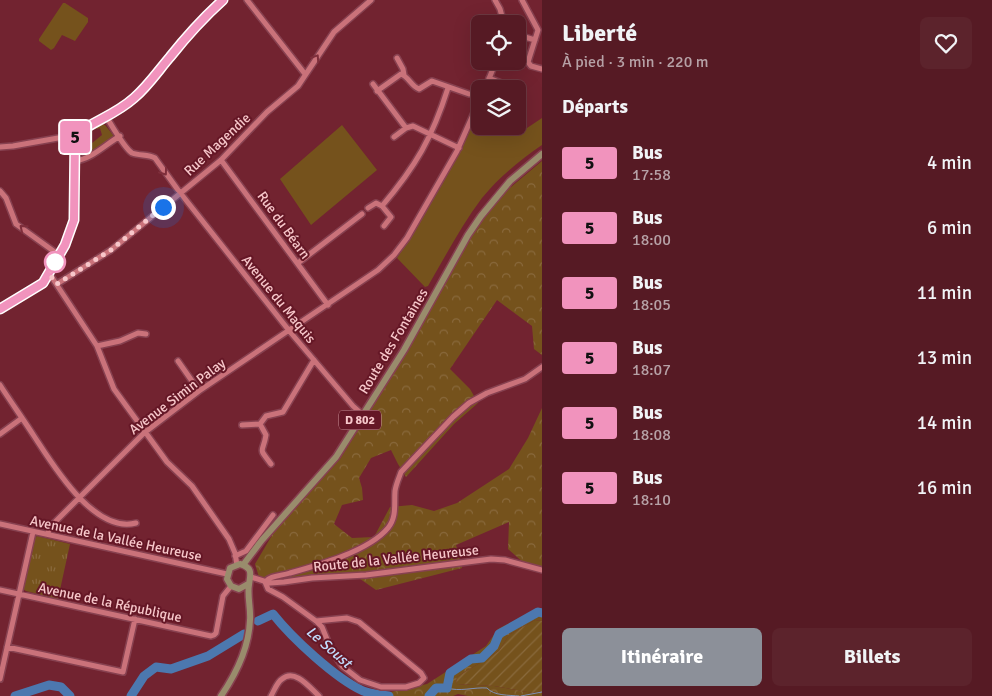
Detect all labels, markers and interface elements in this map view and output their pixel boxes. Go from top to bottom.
map controls [471,15,526,135]
button: locate [471,15,526,70]
button: heart [920,17,972,69]
text: Liberté [562,18,637,48]
text: À pied · 3 min · 220 m [562,52,709,72]
one-way arrow [309,54,319,63]
button: layers [471,80,526,135]
text: Départs [562,95,628,119]
street label: Rue Magendie [181,109,254,179]
line badge: 5 [59,121,91,153]
text: 5 [70,126,80,148]
text: Bus [632,141,663,165]
text: 4 min [927,151,972,175]
text: 5 [585,152,594,174]
text: 17:58 [632,165,671,185]
one-way arrow [159,166,167,175]
street label: Rue du Béarn [253,188,314,262]
your location [151,195,176,220]
text: Bus [632,206,663,230]
text: 6 min [927,216,972,240]
text: 5 [585,217,594,239]
one-way arrow [20,226,29,234]
text: 18:00 [632,230,671,250]
unlabelled marker [44,251,66,273]
street label: Avenue du Maquis [238,252,319,347]
text: Bus [632,271,663,295]
text: 11 min [917,281,972,305]
text: 5 [585,282,594,304]
street label: Route des Fontaines [355,285,432,397]
text: 18:05 [632,295,671,315]
text: Bus [632,336,663,360]
text: 13 min [917,346,972,370]
text: 5 [585,347,594,369]
street label: Avenue Simin Palay [126,354,229,438]
text: 18:07 [632,360,671,380]
text: Bus [632,401,663,425]
road number: D 802 [339,410,381,430]
text: 14 min [917,411,972,435]
text: 5 [585,412,594,434]
text: 18:08 [632,425,671,445]
text: Bus [632,466,663,490]
text: 16 min [917,476,972,500]
text: 5 [585,477,594,499]
text: 18:10 [632,490,671,510]
street label: Avenue de la Vallée Heureuse [28,512,203,565]
street label: Route de la Vallée Heureuse [312,541,480,576]
street label: Avenue de la République [37,579,183,626]
water label: Le Soust [303,622,357,673]
button: Itinéraire [562,628,762,686]
button: Billets [772,628,972,686]

